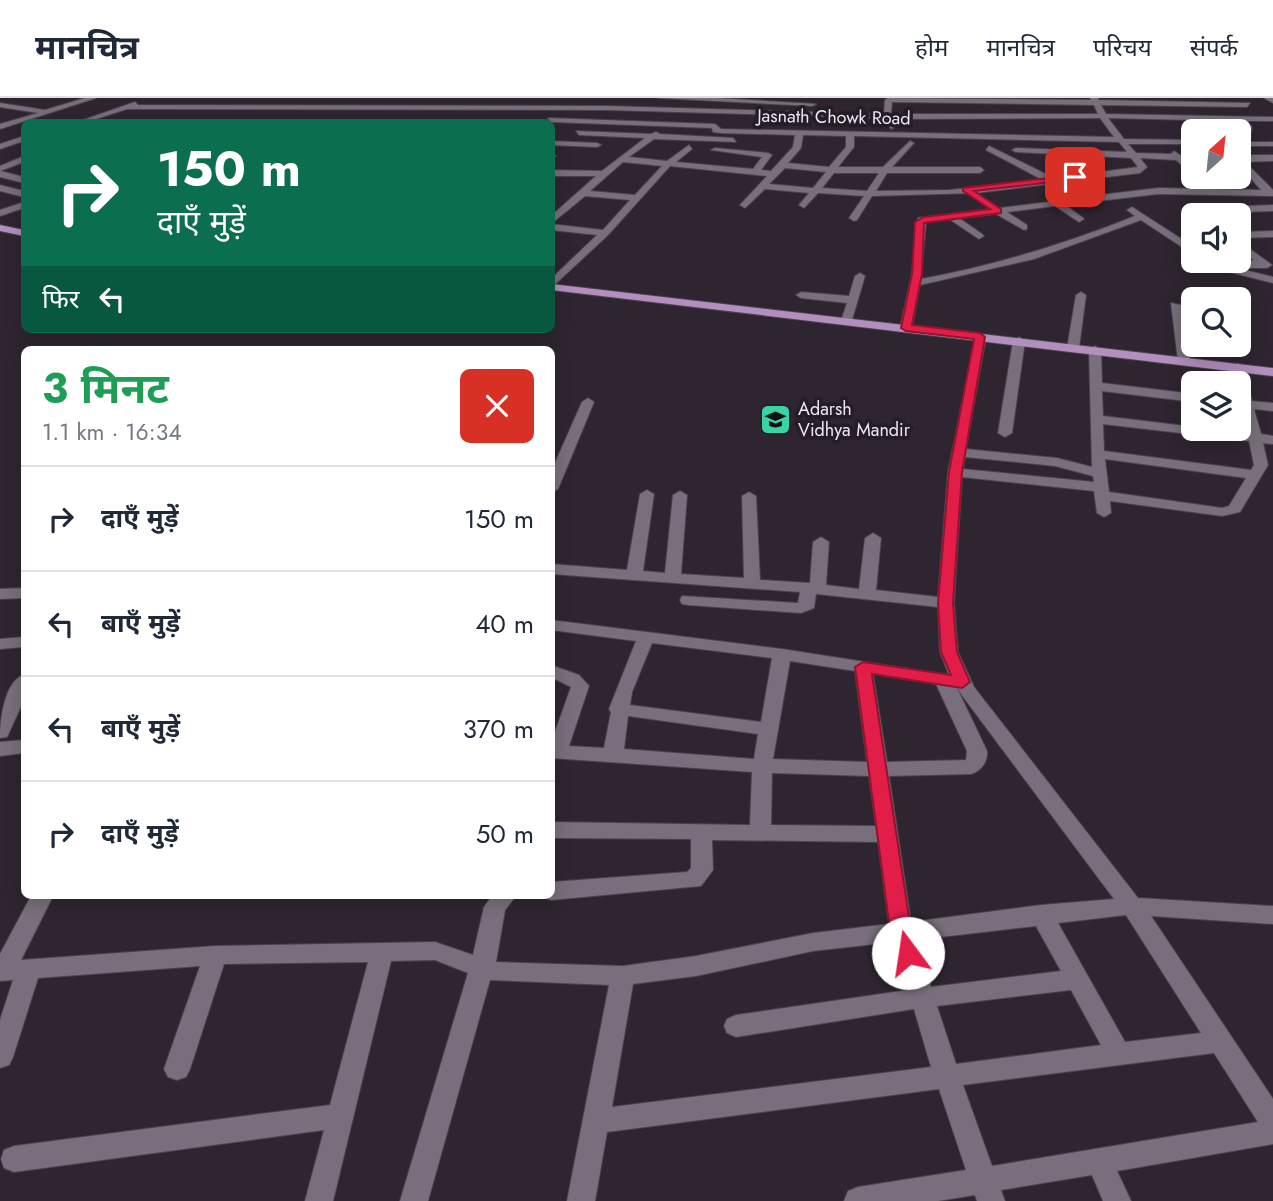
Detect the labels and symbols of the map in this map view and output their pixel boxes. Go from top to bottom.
street label: Jasnath Chowk Road [755,103,911,131]
north arrow [1181,119,1251,189]
pin [1045,147,1105,207]
place label: Adarsh Vidhya Mandir [798,396,911,443]
school or university icon: Adarsh Vidhya Mandir [758,402,792,436]
position arrow [871,916,945,990]

